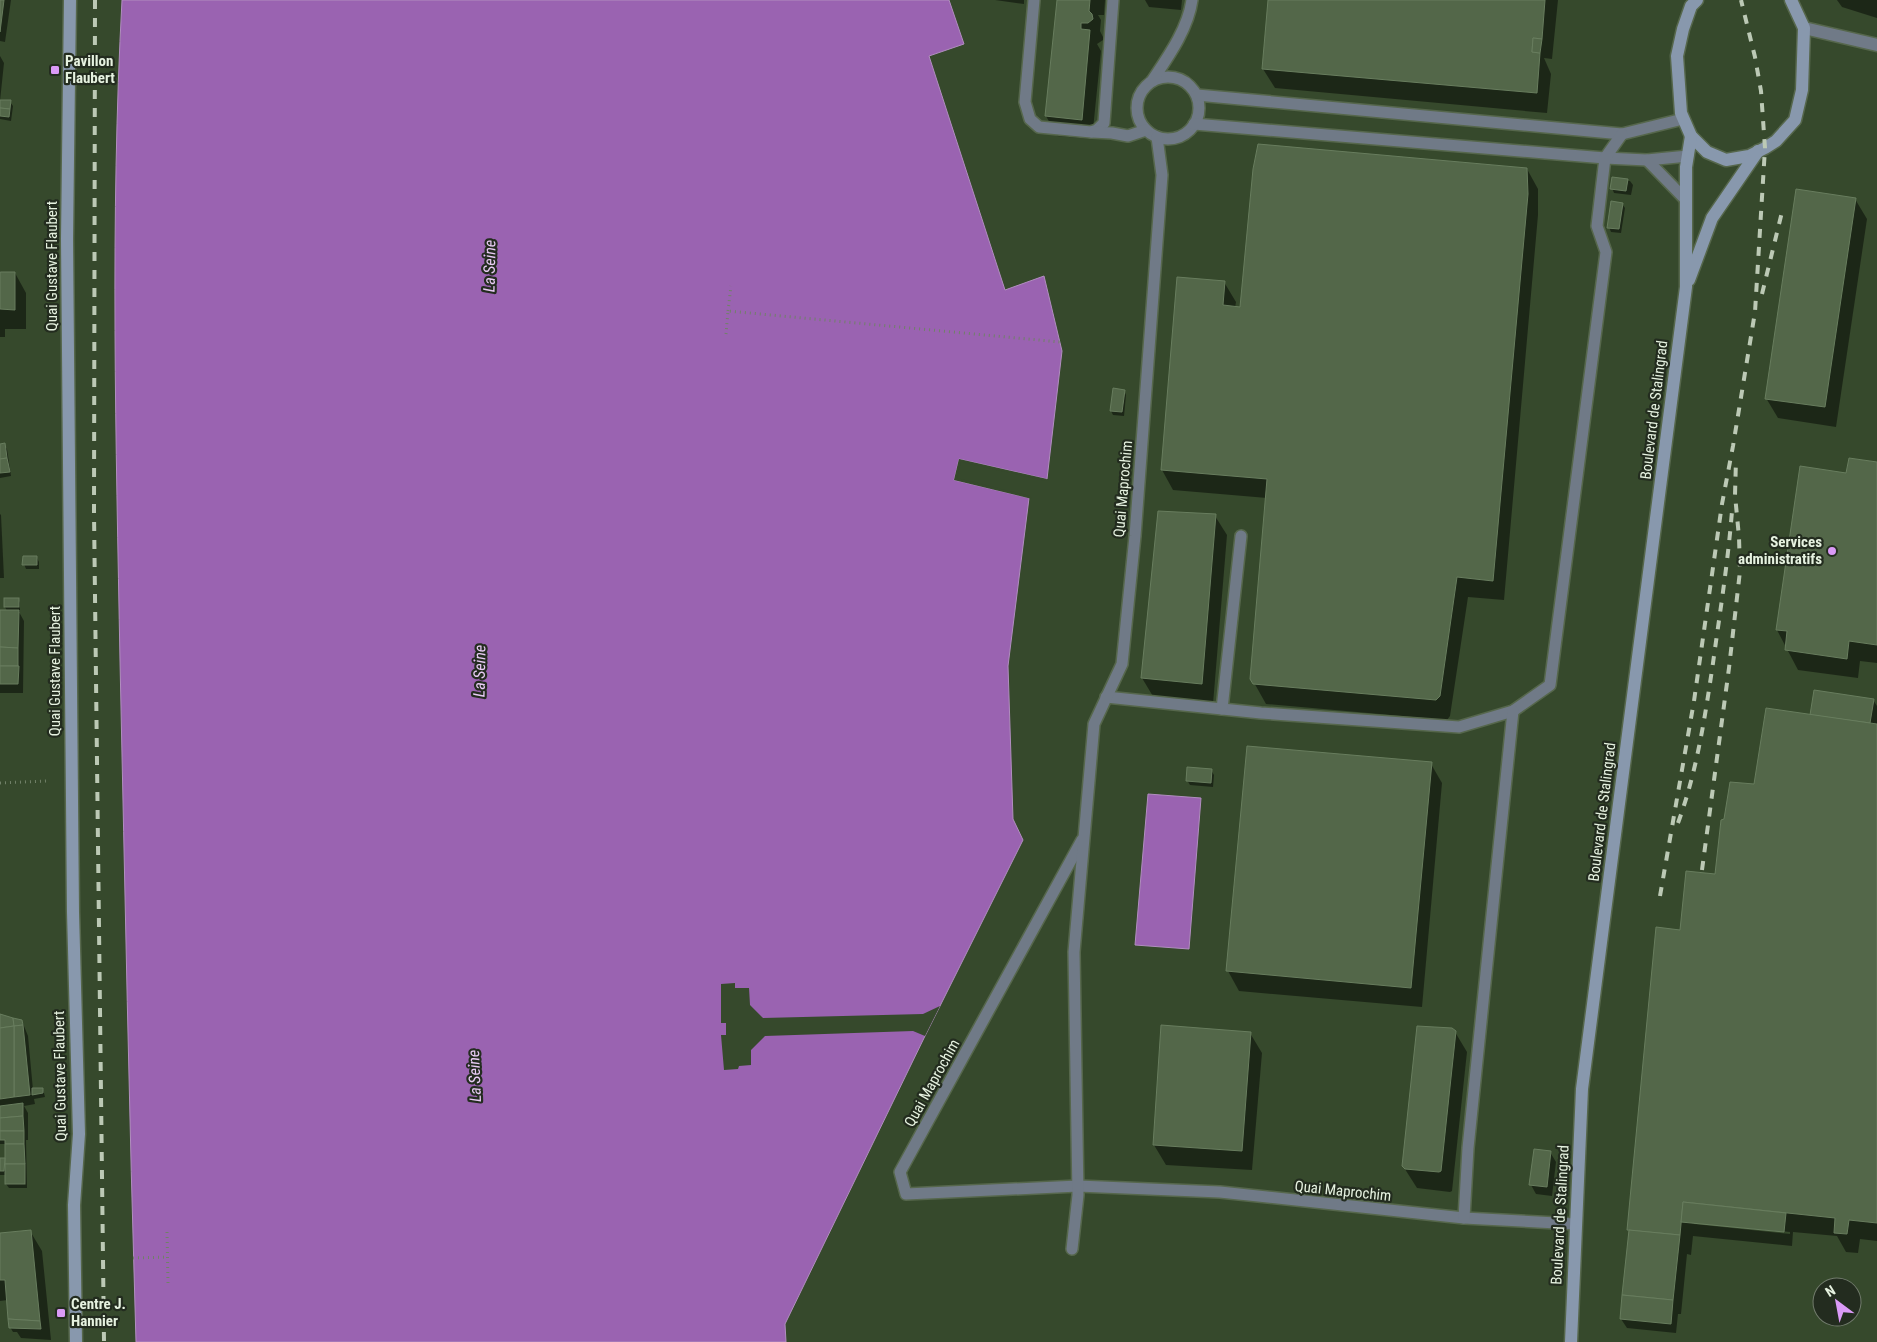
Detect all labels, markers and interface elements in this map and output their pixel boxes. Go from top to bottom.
place label: Pavillon Flaubert [65,52,115,87]
marker: Pavillon Flaubert [49,64,61,76]
street label: Quai Gustave Flaubert [43,201,61,331]
water label: La Seine [480,240,499,292]
street label: Boulevard de Stalingrad [1637,339,1671,481]
street label: Quai Maprochim [1110,440,1136,538]
place label: Services administratifs [1738,533,1822,568]
marker: Services administratifs [1826,545,1838,557]
street label: Quai Gustave Flaubert [46,606,64,736]
water label: La Seine [470,645,489,697]
street label: Boulevard de Stalingrad [1585,741,1619,883]
street label: Quai Gustave Flaubert [50,1011,70,1141]
street label: Quai Maprochim [901,1036,963,1130]
water label: La Seine [464,1050,485,1102]
street label: Boulevard de Stalingrad [1547,1145,1573,1285]
street label: Quai Maprochim [1294,1177,1392,1205]
north arrow [1812,1277,1862,1327]
text: N [1822,1282,1838,1300]
place label: Centre J. Hannier [71,1295,126,1330]
marker: Centre J. Hannier [55,1307,67,1319]

